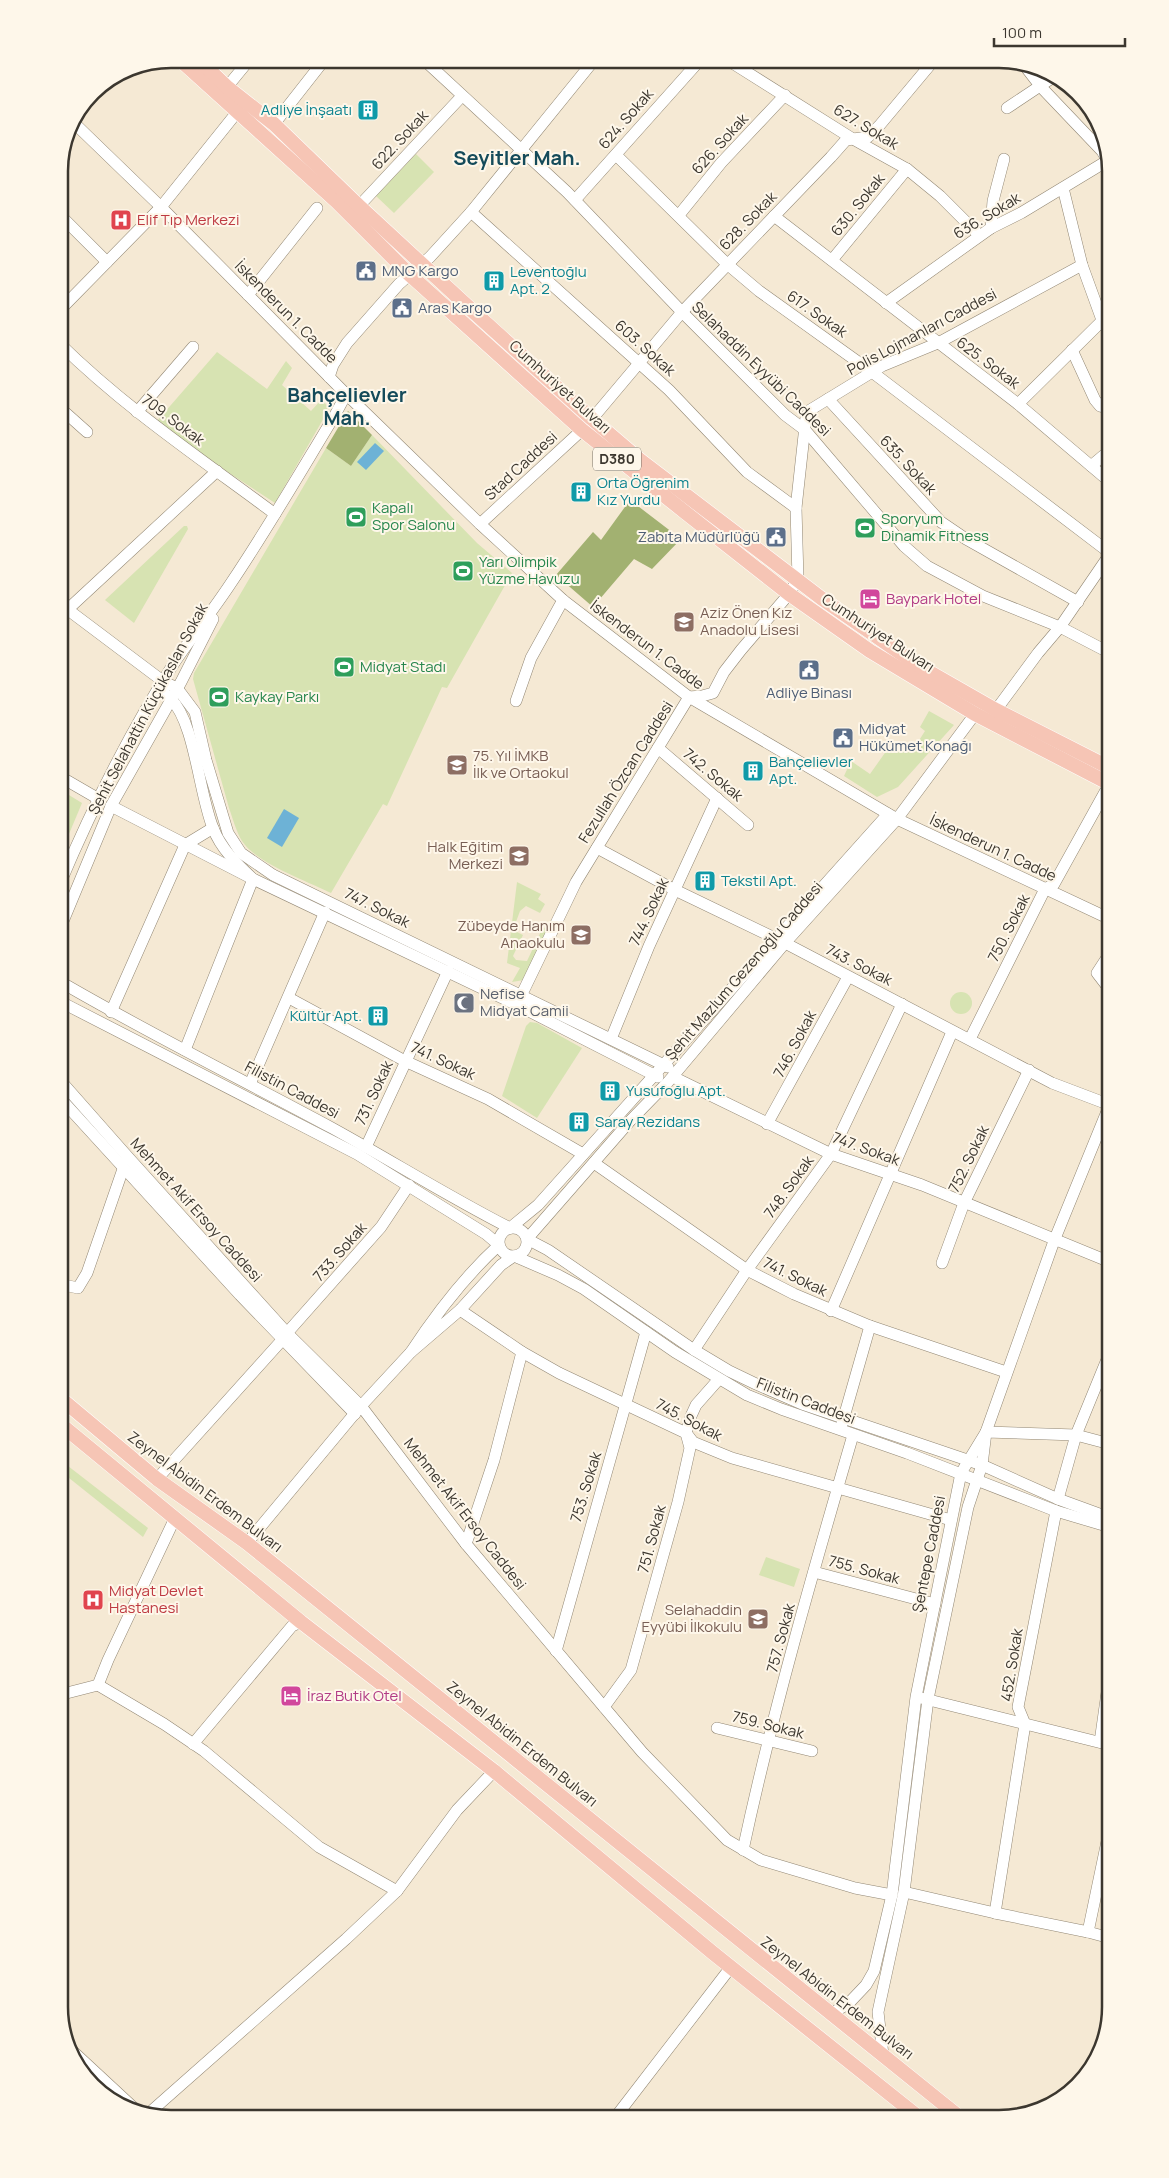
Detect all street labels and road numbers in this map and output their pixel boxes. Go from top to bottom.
street label: 624. Sokak [593,83,658,154]
street label: 627. Sokak [830,99,903,155]
street label: 622. Sokak [367,105,433,174]
street label: 626. Sokak [687,108,753,179]
street label: 630. Sokak [826,169,890,240]
street label: 628. Sokak [714,186,782,255]
street label: 636. Sokak [949,187,1025,244]
street label: İskenderun 1. Cadde [230,256,343,368]
street label: Polis Lojmanları Caddesi [843,283,1000,380]
street label: 617. Sokak [783,285,852,342]
street label: Selahaddin Eyyübi Caddesi [687,297,836,441]
street label: 603. Sokak [610,315,681,381]
street label: 625. Sokak [952,332,1025,394]
street label: Cumhuriyet Bulvarı [505,335,616,438]
street label: 709. Sokak [138,389,210,451]
street label: Stad Caddesi [480,426,562,505]
street label: 635. Sokak [875,430,942,499]
road number: D380 [593,448,641,470]
street label: Cumhuriyet Bulvarı [818,588,939,677]
street label: İskenderun 1. Cadde [586,595,709,695]
street label: Şehit Selahattin Küçükaslan Sokak [83,599,213,818]
street label: Fezullah Özcan Caddesi [573,697,678,847]
street label: 742. Sokak [679,743,748,806]
street label: İskenderun 1. Cadde [926,809,1060,886]
street label: 744. Sokak [624,874,674,949]
street label: Şehit Mazlum Gezenoğlu Caddesi [660,877,827,1065]
street label: 747. Sokak [341,883,414,933]
street label: 750. Sokak [983,890,1035,965]
street label: 743. Sokak [822,939,897,991]
street label: 746. Sokak [768,1006,821,1081]
street label: 741. Sokak [407,1036,479,1085]
street label: Filistin Caddesi [241,1056,343,1123]
street label: 731. Sokak [349,1056,398,1129]
street label: 752. Sokak [943,1121,994,1196]
street label: 747. Sokak [829,1127,903,1171]
street label: Mehmet Akif Ersoy Caddesi [126,1133,267,1286]
street label: 748. Sokak [759,1151,819,1222]
street label: 733. Sokak [308,1217,372,1286]
street label: 741. Sokak [760,1252,831,1301]
street label: Filistin Caddesi [754,1372,859,1429]
street label: 745. Sokak [652,1393,727,1446]
street label: Zeynel Abidin Erdem Bulvarı [123,1426,287,1557]
street label: Mehmet Akif Ersoy Caddesi [399,1433,531,1594]
street label: 753. Sokak [565,1449,606,1525]
street label: Şentepe Caddesi [907,1494,950,1614]
street label: 751. Sokak [632,1502,671,1575]
street label: 755. Sokak [826,1550,903,1589]
street label: 757. Sokak [761,1600,800,1675]
street label: 452. Sokak [995,1626,1028,1703]
street label: Zeynel Abidin Erdem Bulvarı [442,1676,602,1811]
street label: 759. Sokak [730,1705,807,1744]
street label: Zeynel Abidin Erdem Bulvarı [756,1931,918,2064]

